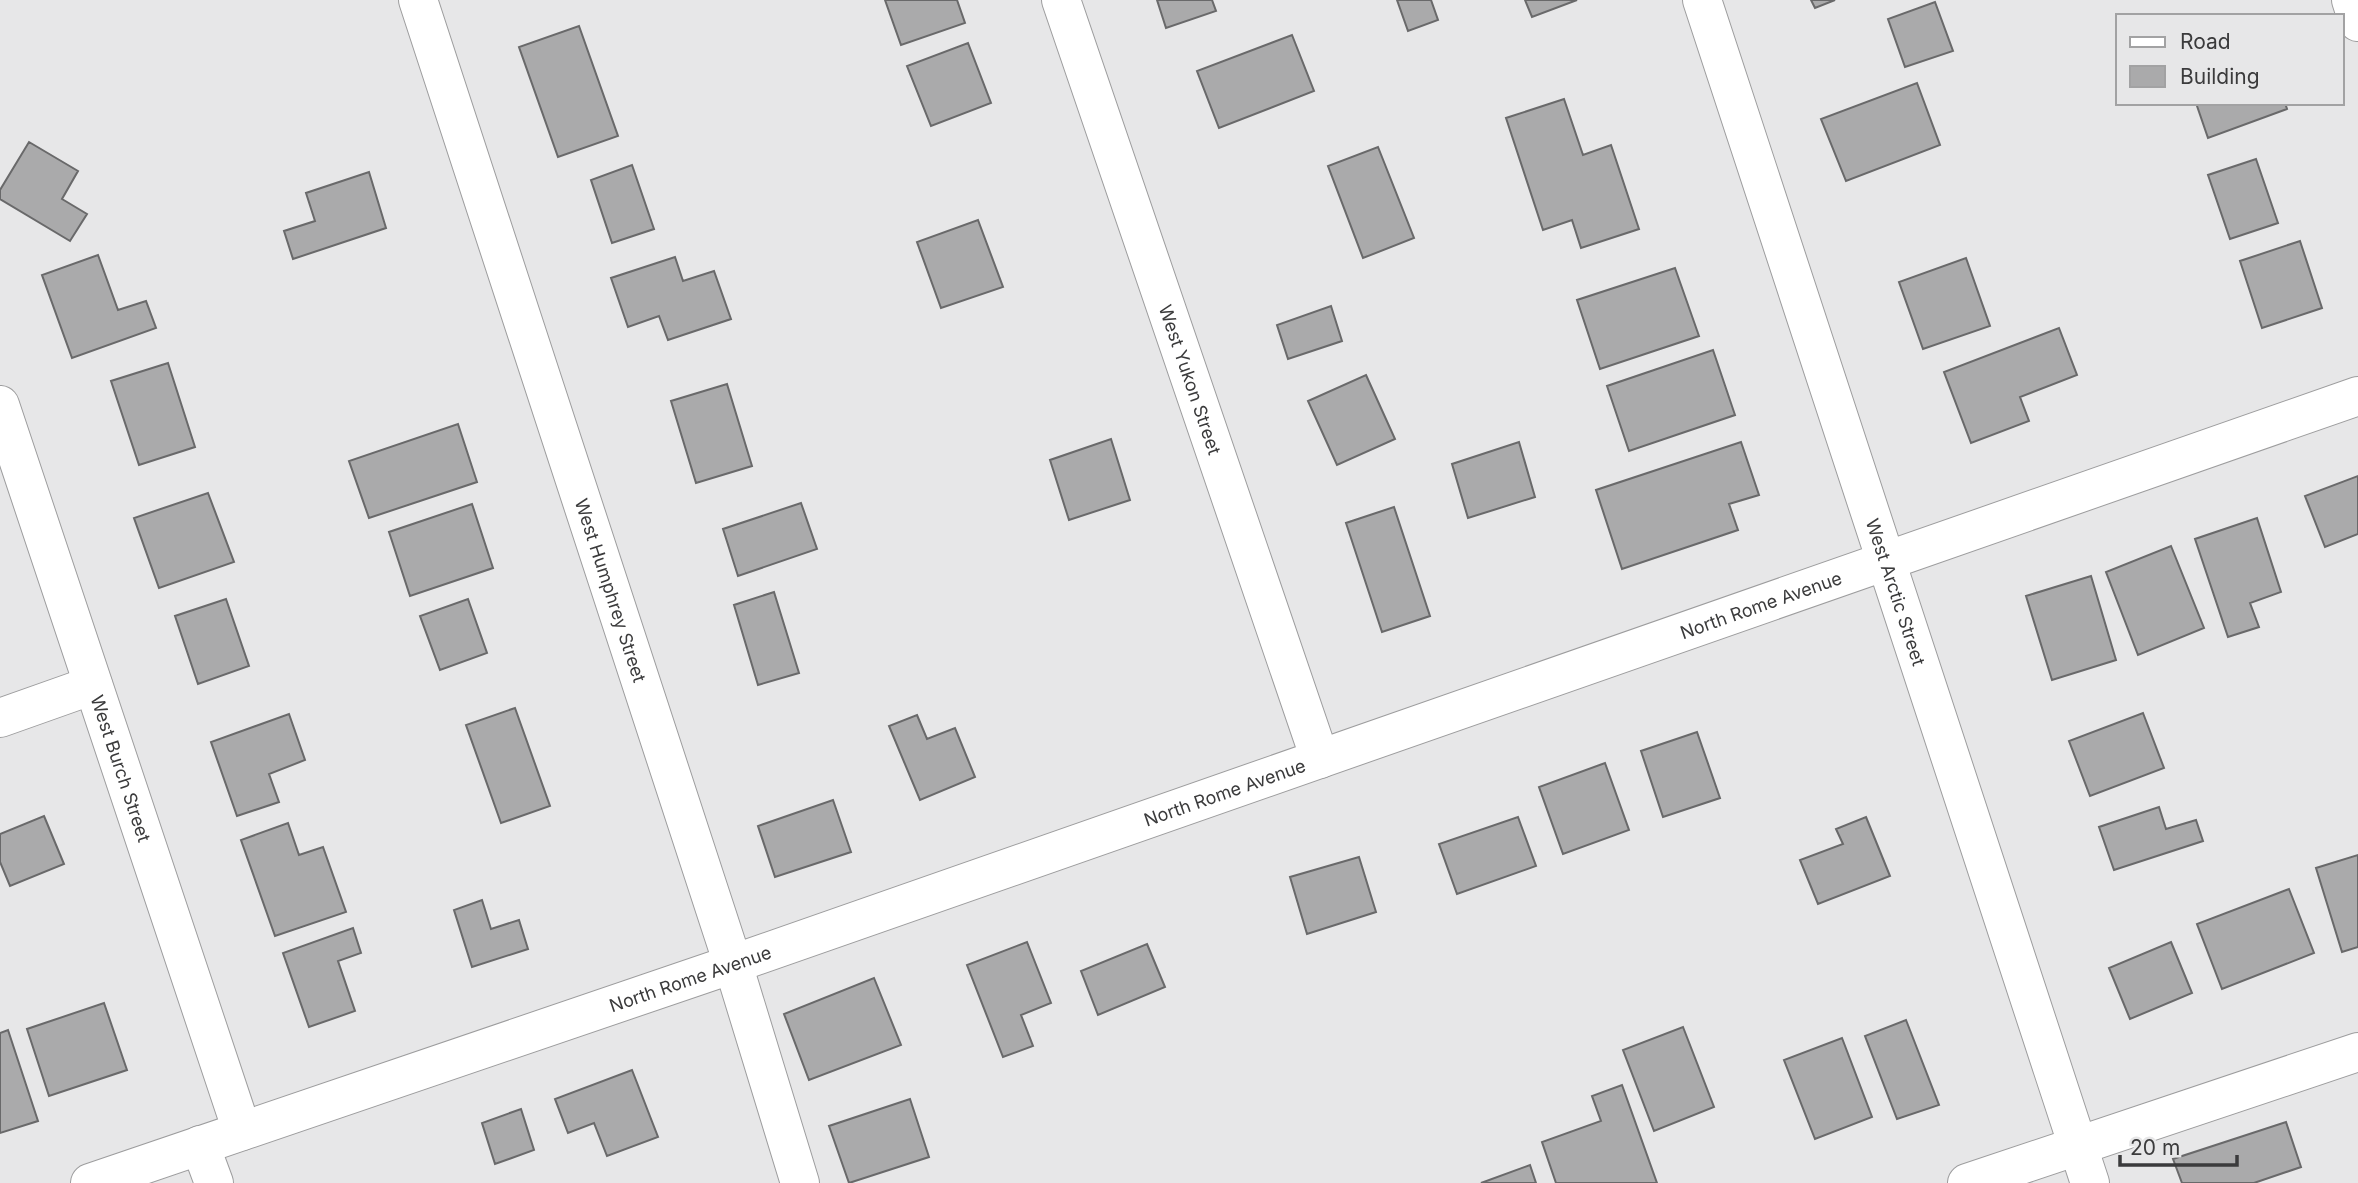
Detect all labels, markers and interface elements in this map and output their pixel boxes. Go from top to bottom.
legend [2116,14,2344,105]
text: Road [2180,29,2231,54]
text: Building [2180,64,2260,89]
street label: West Yukon Street [1155,302,1226,457]
street label: West Humphrey Street [571,496,651,685]
street label: West Arctic Street [1862,516,1930,668]
street label: North Rome Avenue [1677,567,1844,643]
street label: West Burch Street [87,692,155,845]
street label: North Rome Avenue [1141,754,1308,830]
street label: North Rome Avenue [606,941,774,1016]
scale bar [2120,1124,2237,1168]
text: 20 m [2130,1135,2180,1160]

